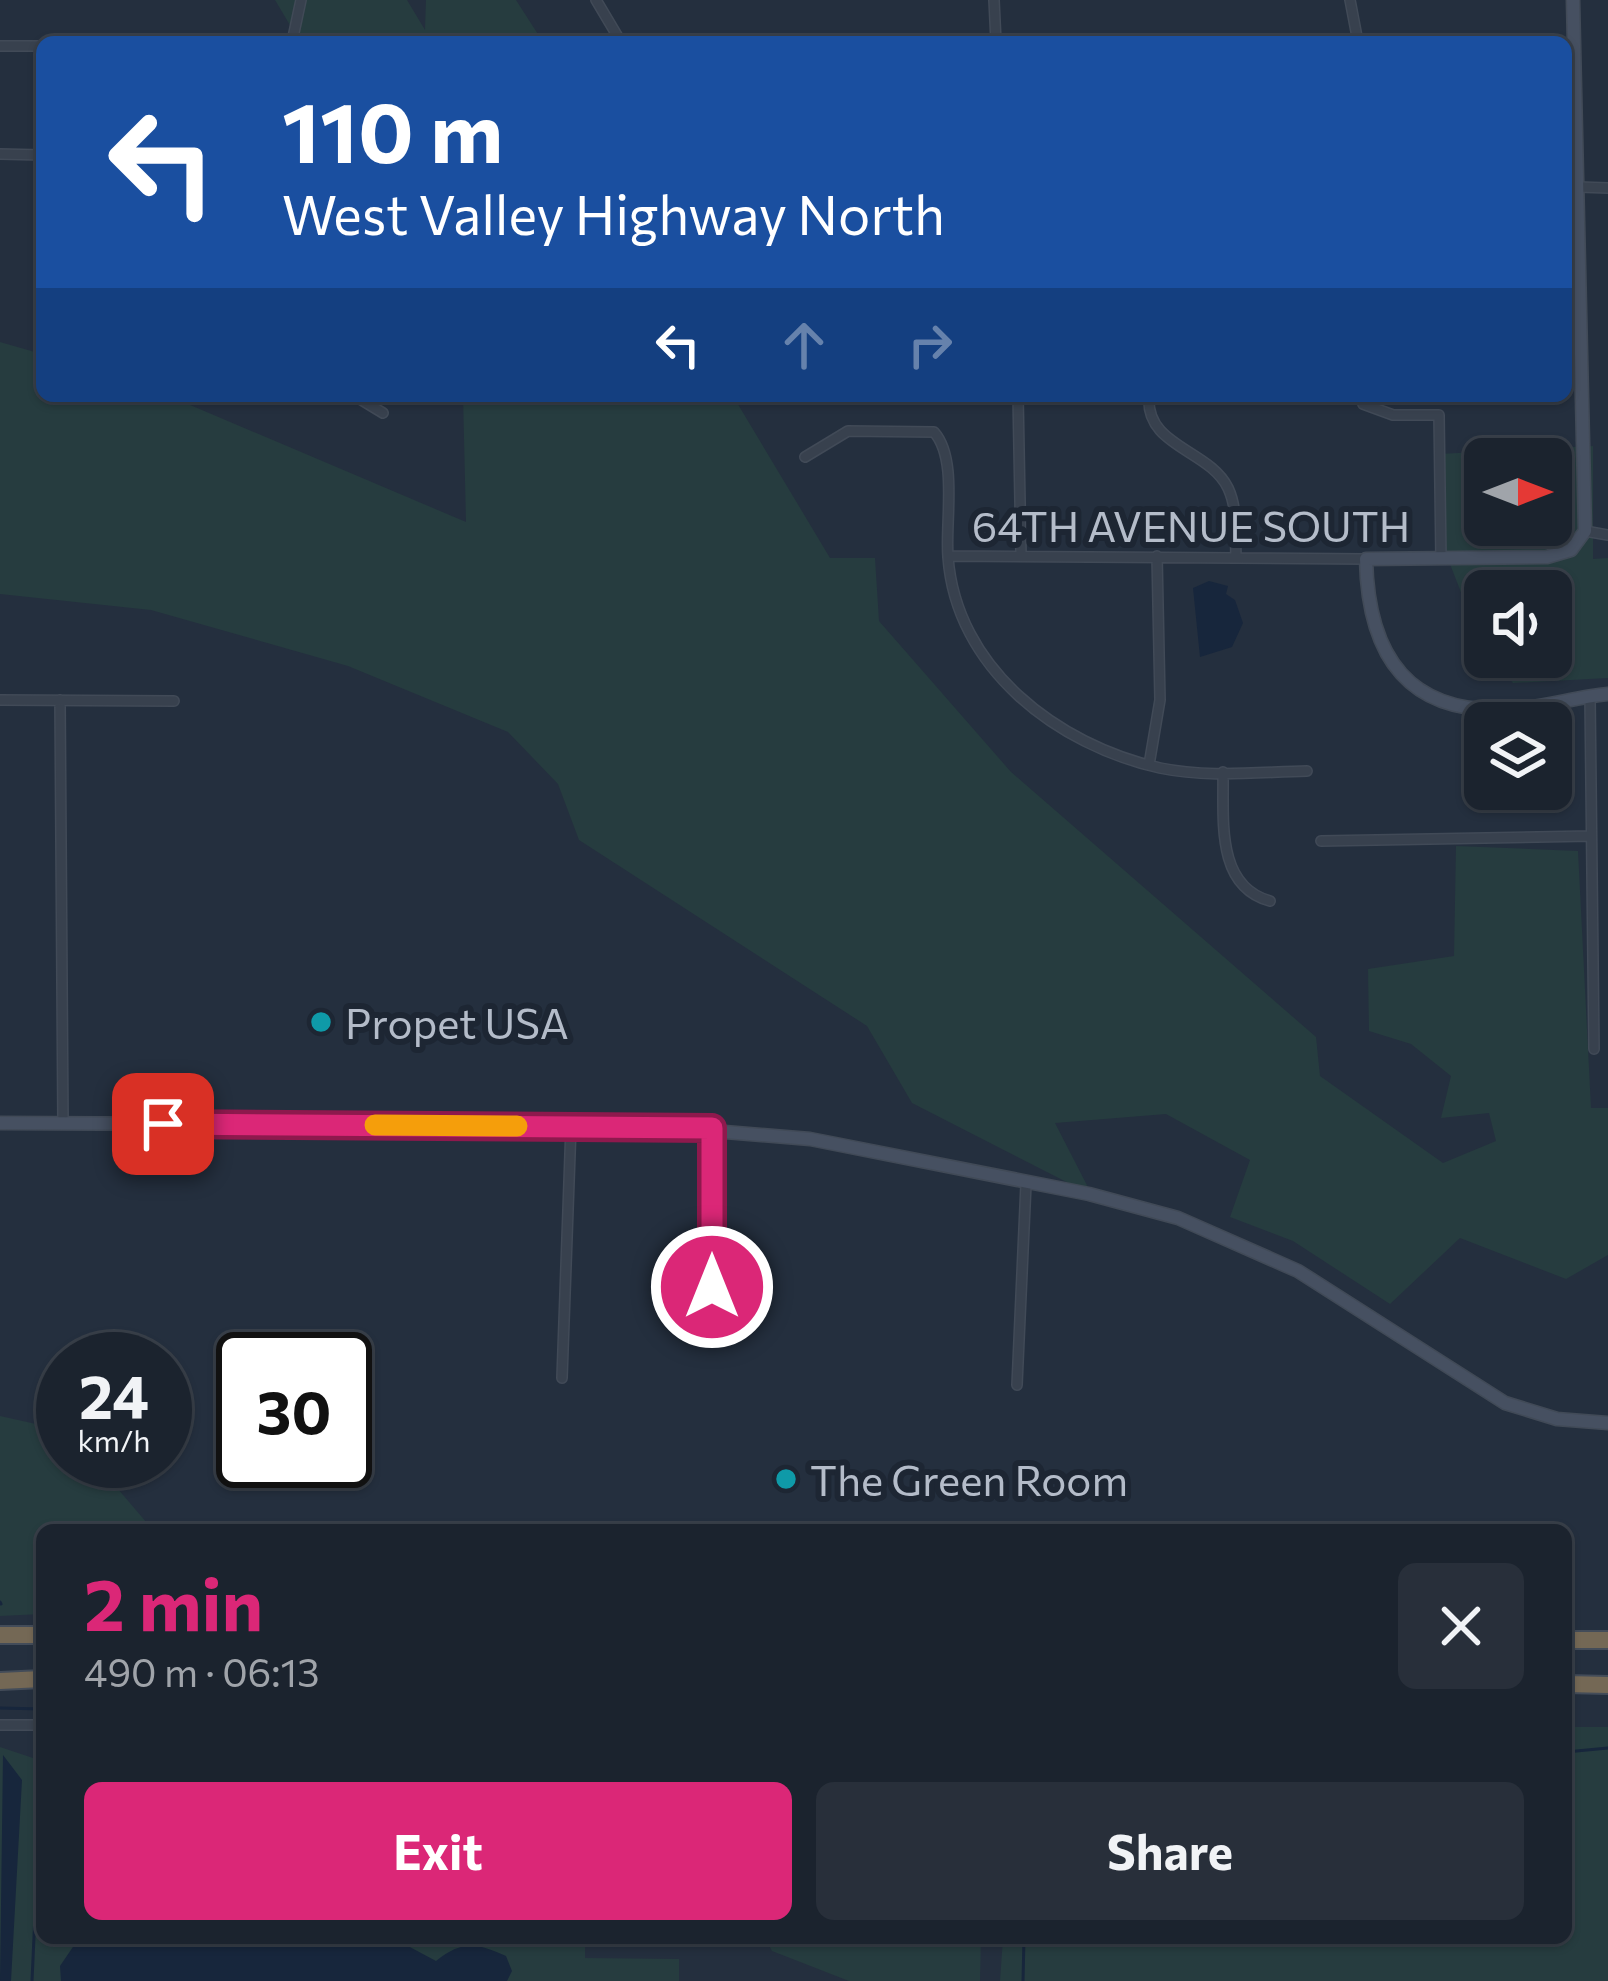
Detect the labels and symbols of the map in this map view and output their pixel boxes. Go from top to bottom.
north arrow [1464,438,1572,546]
street label: 64TH AVENUE SOUTH [972,499,1410,551]
place label: Propet USA [345,996,569,1048]
marker: Propet USA [308,1009,334,1035]
pin [112,1073,214,1175]
position arrow [649,1224,775,1350]
speed limit sign: 30 [216,1332,372,1488]
place label: The Green Room [810,1453,1128,1505]
marker: The Green Room [773,1466,799,1492]

